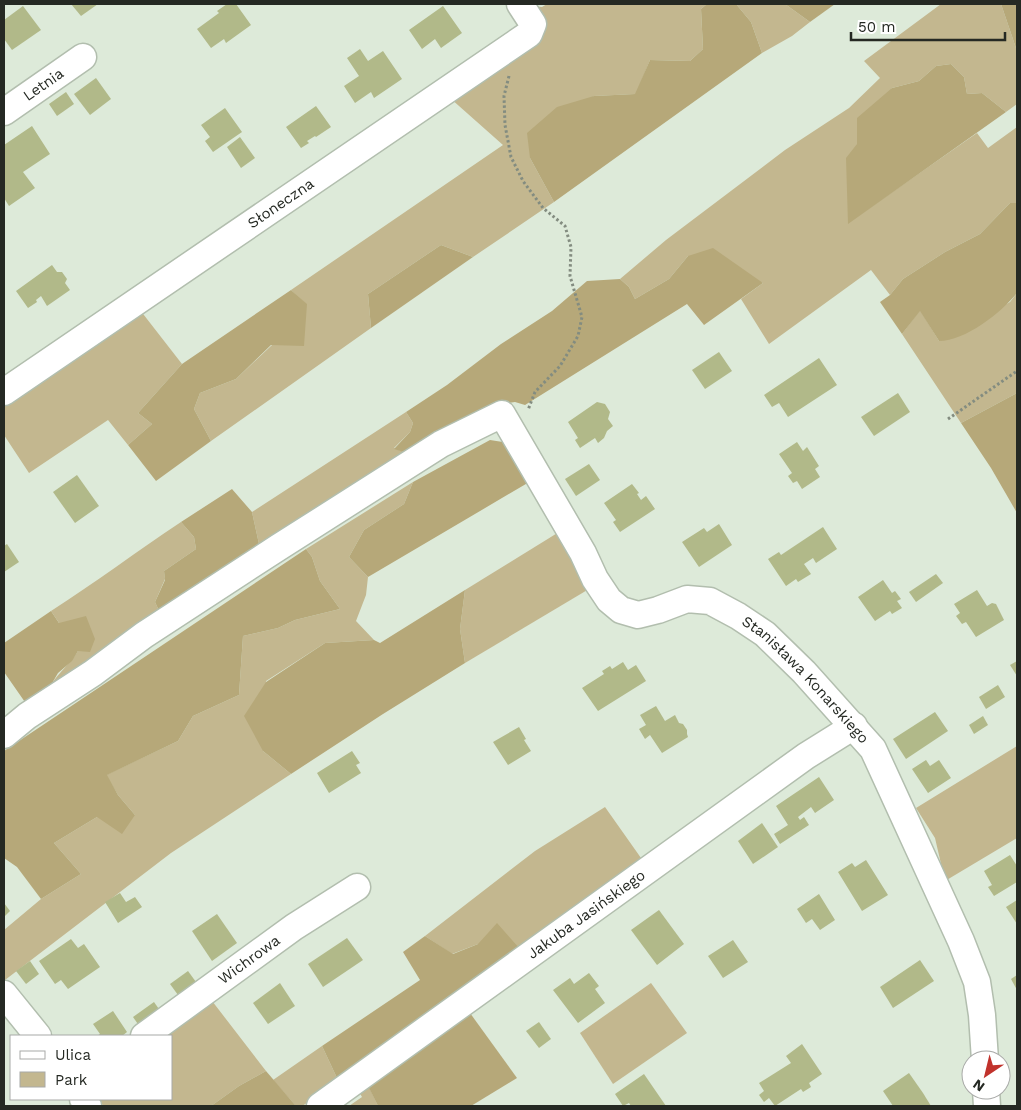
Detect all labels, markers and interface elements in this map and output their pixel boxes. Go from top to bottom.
scale bar [851,10,1005,42]
text: 50 m [858,18,895,36]
street label: Letnia [20,64,68,105]
street label: Słoneczna [244,174,318,232]
street label: Stanisława Konarskiego [738,612,873,747]
street label: Jakuba Jasińskiego [524,866,649,963]
street label: Wichrowa [215,931,284,988]
legend [10,1035,172,1100]
text: Ulica [55,1046,92,1064]
north arrow [961,1050,1011,1100]
text: Park [55,1071,88,1089]
text: N [970,1076,987,1095]

